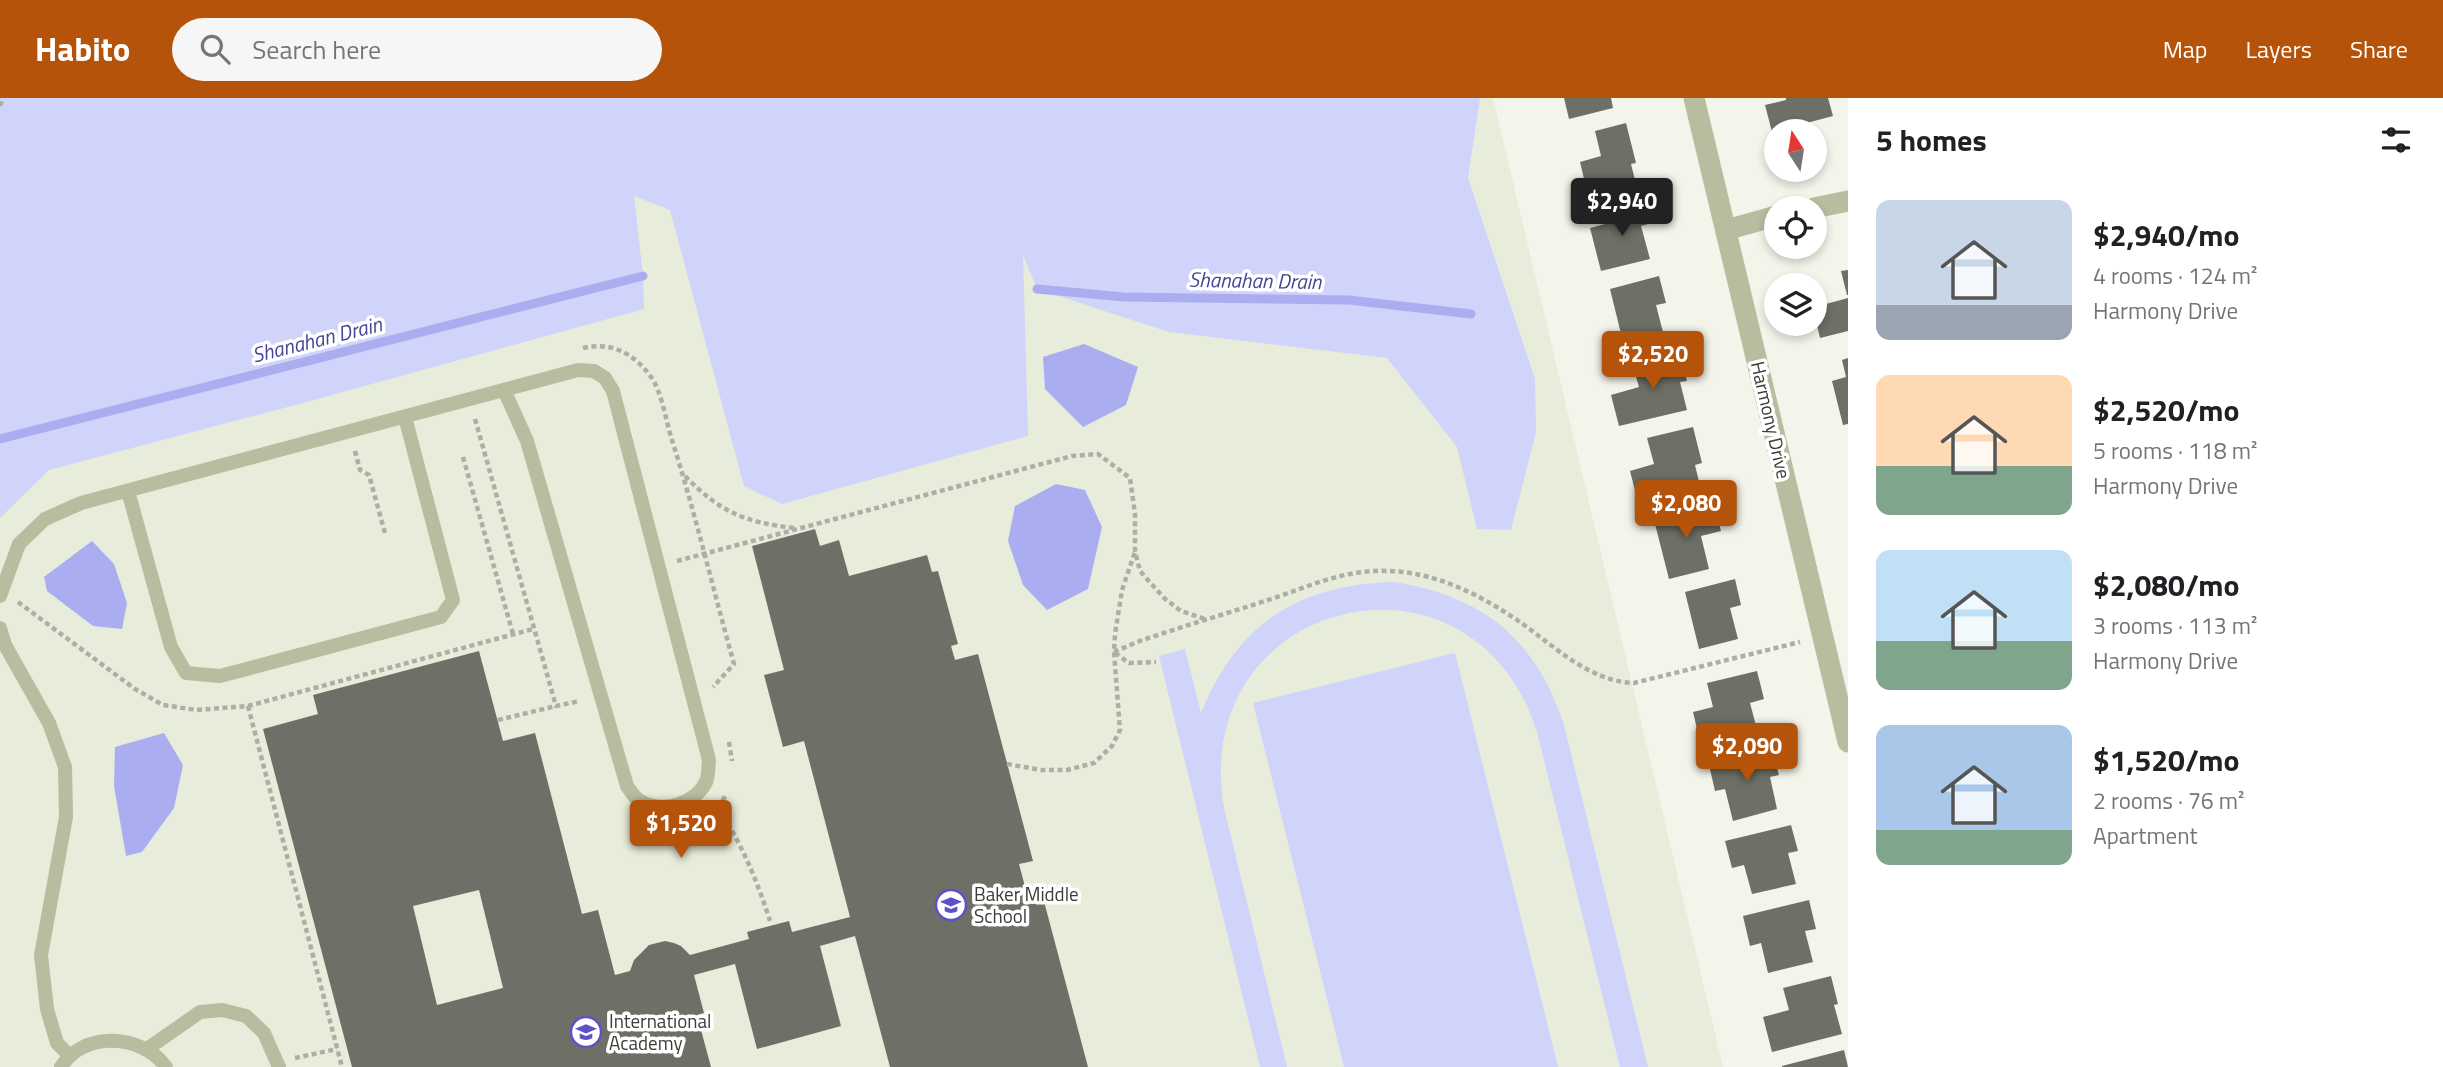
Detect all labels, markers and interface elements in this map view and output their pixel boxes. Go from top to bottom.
search box [172,18,662,81]
text: Habito [35,24,130,74]
icon: search [196,30,234,68]
text: Search here [252,30,381,69]
text: Map [2163,31,2208,67]
text: Layers [2246,31,2312,67]
text: Share [2350,31,2408,67]
text: 5 homes [1876,117,1987,163]
north arrow [1764,119,1827,182]
map controls [1764,119,1827,336]
icon: filters [2377,121,2415,159]
pin: $2,940 [1565,178,1679,238]
text: $2,940 [1587,183,1657,218]
button: locate [1764,196,1827,259]
text: $2,940/mo [2093,212,2239,258]
icon: home [1932,228,2016,312]
text: 4 rooms · 124 m² [2093,258,2257,293]
water label: Shanahan Drain [1188,263,1322,297]
button: layers [1764,273,1827,336]
text: Harmony Drive [2093,293,2238,328]
water label: Shanahan Drain [248,307,386,371]
pin: $2,520 [1596,331,1710,391]
text: $2,520 [1618,336,1688,371]
street label: Harmony Drive [1744,358,1799,482]
text: $2,520/mo [2093,387,2239,433]
icon: home [1932,403,2016,487]
text: 5 rooms · 118 m² [2093,433,2257,468]
text: Harmony Drive [2093,468,2238,503]
pin: $2,080 [1629,480,1743,540]
text: $2,080 [1651,485,1721,520]
text: $2,080/mo [2093,562,2239,608]
icon: home [1932,578,2016,662]
text: 3 rooms · 113 m² [2093,608,2257,643]
text: Harmony Drive [2093,643,2238,678]
pin: $2,090 [1690,724,1804,783]
text: $2,090 [1712,728,1782,763]
text: $1,520/mo [2093,737,2239,783]
icon: home [1932,753,2016,837]
text: 2 rooms · 76 m² [2093,783,2244,818]
pin: $1,520 [624,800,738,860]
text: $1,520 [646,805,716,840]
text: Apartment [2093,818,2198,853]
place label: Baker Middle School [974,879,1079,930]
school or university icon: Baker Middle School [934,888,968,922]
place label: International Academy [609,1006,711,1057]
school or university icon: International Academy [569,1015,603,1049]

